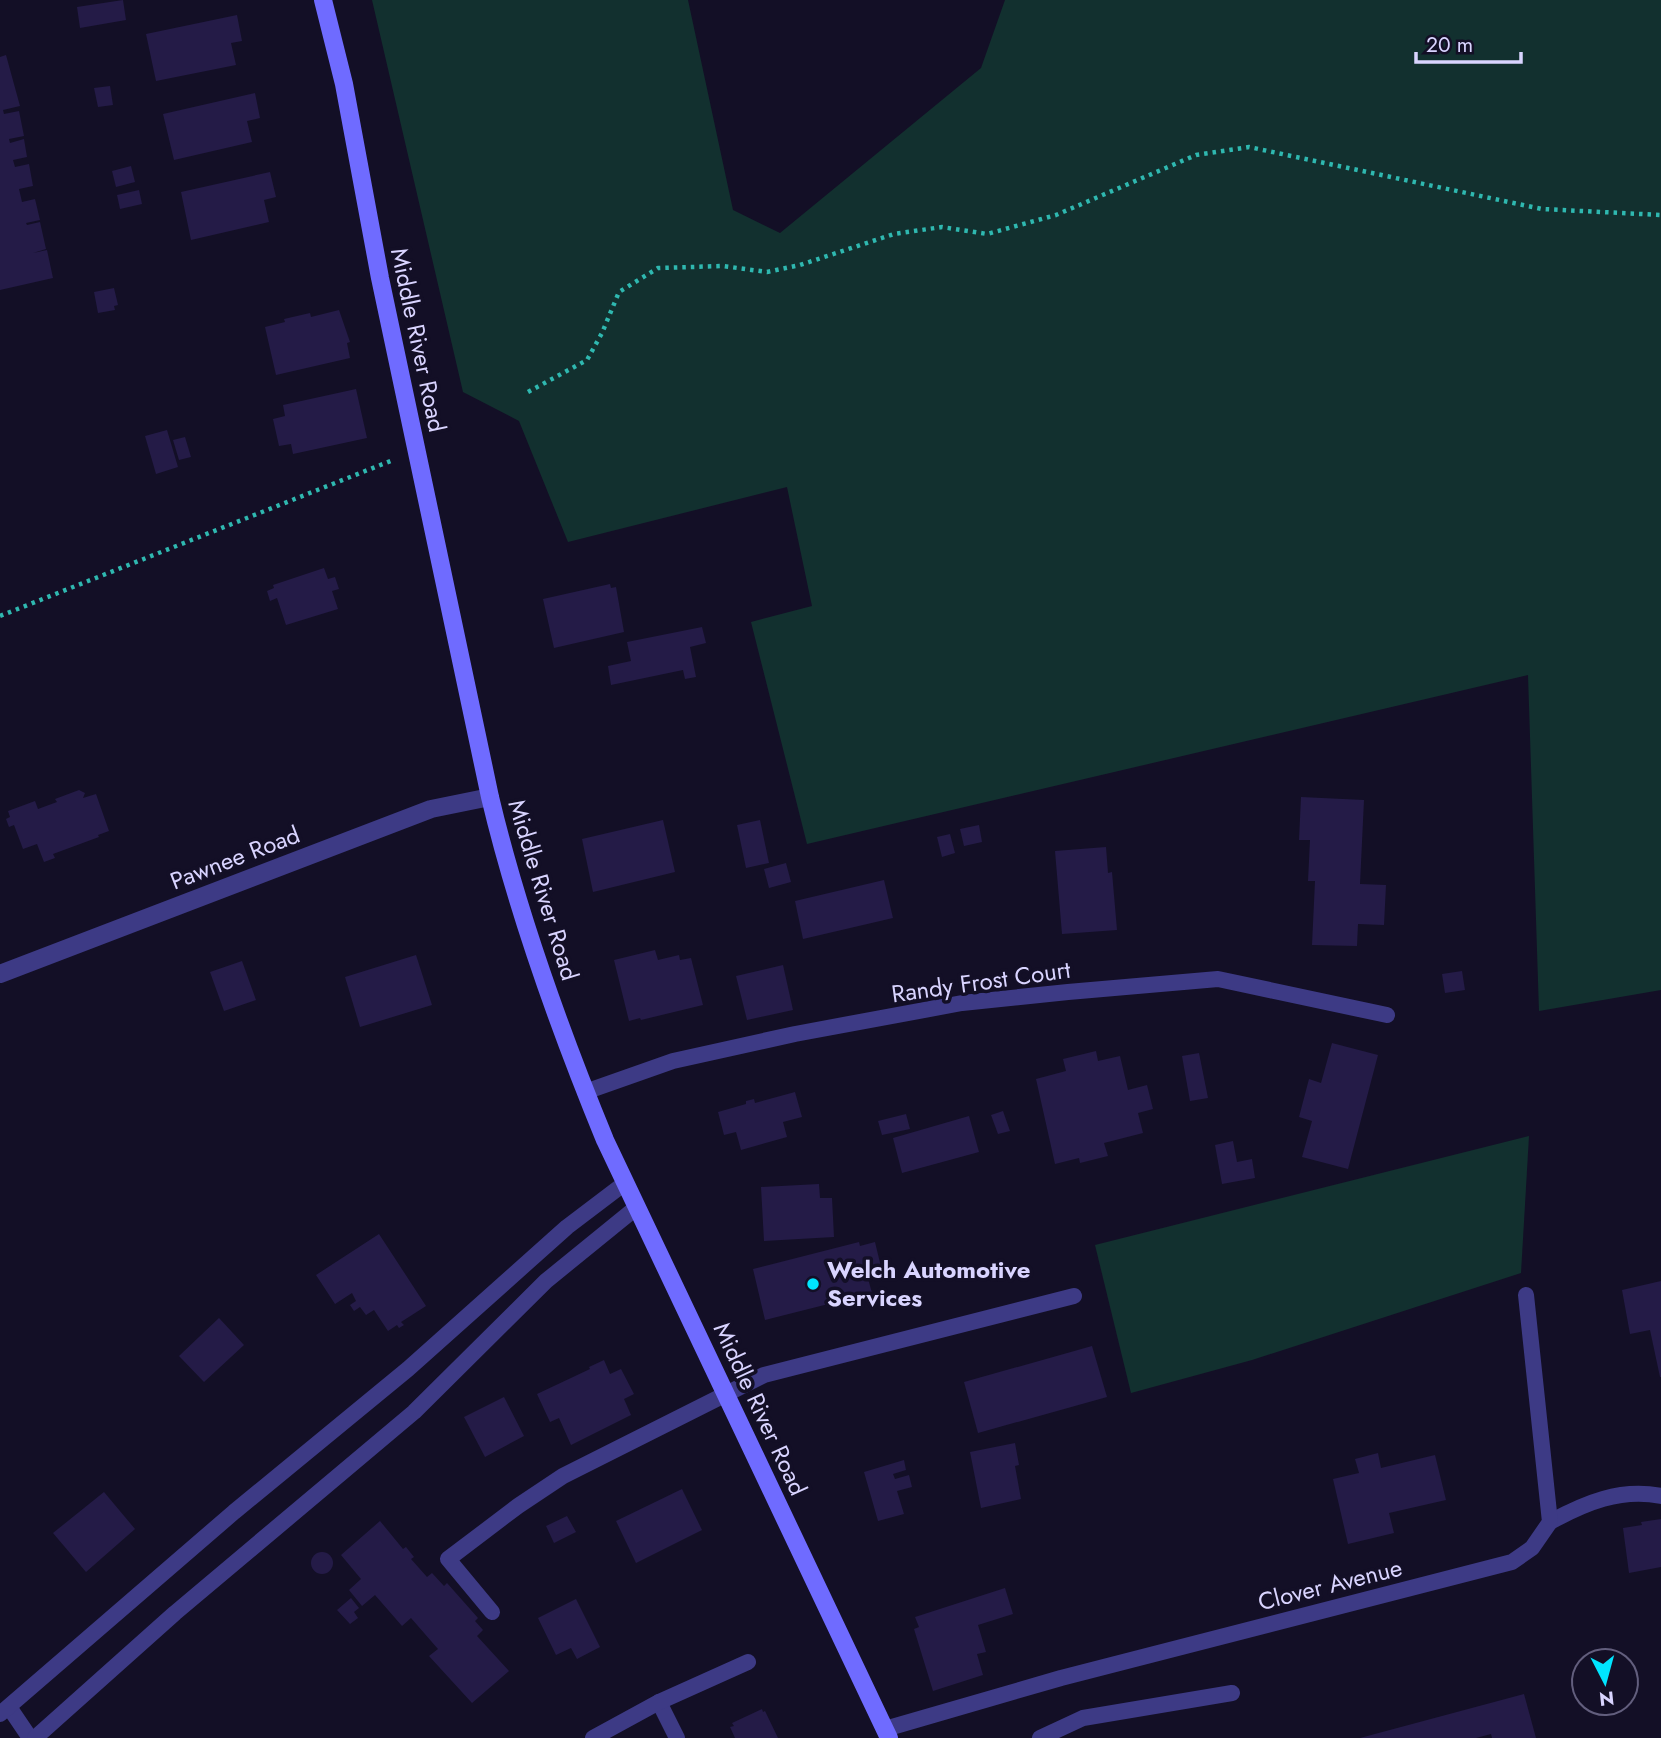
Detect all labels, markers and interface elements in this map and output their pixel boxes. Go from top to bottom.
scale bar [1416,21,1521,65]
text: 20 m [1426,30,1473,60]
street label: Middle River Road [382,245,455,435]
street label: Middle River Road [499,795,588,985]
street label: Pawnee Road [165,817,305,898]
street label: Randy Frost Court [889,952,1073,1011]
place label: Welch Automotive Services [827,1252,1030,1315]
marker: Welch Automotive Services [805,1276,821,1292]
street label: Middle River Road [705,1316,816,1501]
street label: Clover Avenue [1254,1550,1406,1619]
north arrow [1570,1647,1640,1717]
text: N [1598,1684,1616,1713]

